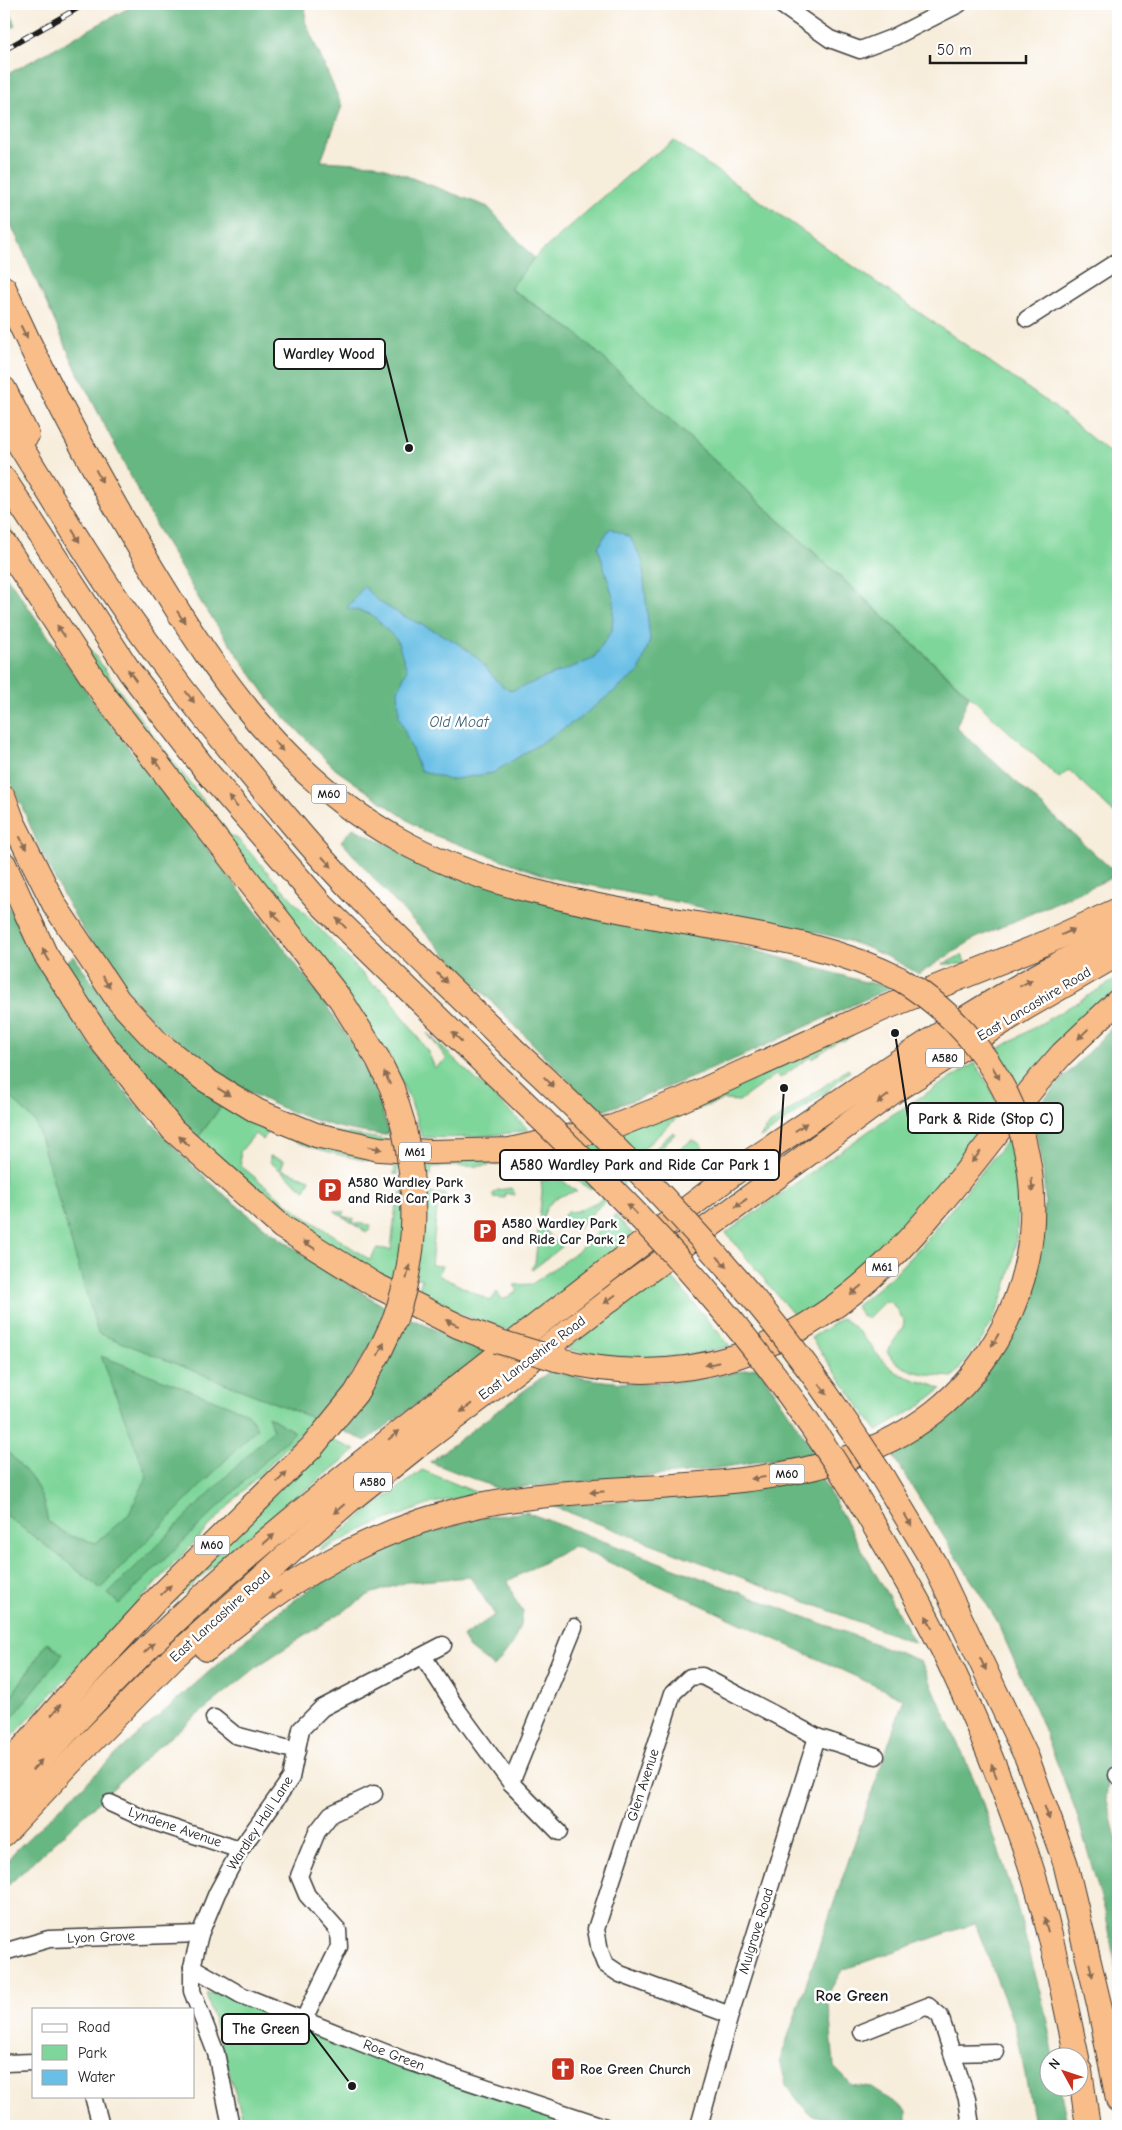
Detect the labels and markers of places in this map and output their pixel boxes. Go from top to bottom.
callout: Wardley Wood [274,339,385,369]
callout: Park & Ride (Stop C) [908,1103,1063,1133]
callout: A580 Wardley Park and Ride Car Park 1 [500,1150,779,1180]
place label: A580 Wardley Park and Ride Car Park 3 [348,1174,471,1207]
parking icon: A580 Wardley Park and Ride Car Park 3 [317,1177,343,1203]
place label: A580 Wardley Park and Ride Car Park 2 [502,1215,625,1248]
parking icon: A580 Wardley Park and Ride Car Park 2 [472,1218,498,1244]
callout: The Green [222,2014,309,2044]
church icon: Roe Green Church [550,2056,576,2082]
place label: Roe Green Church [580,2061,691,2078]

